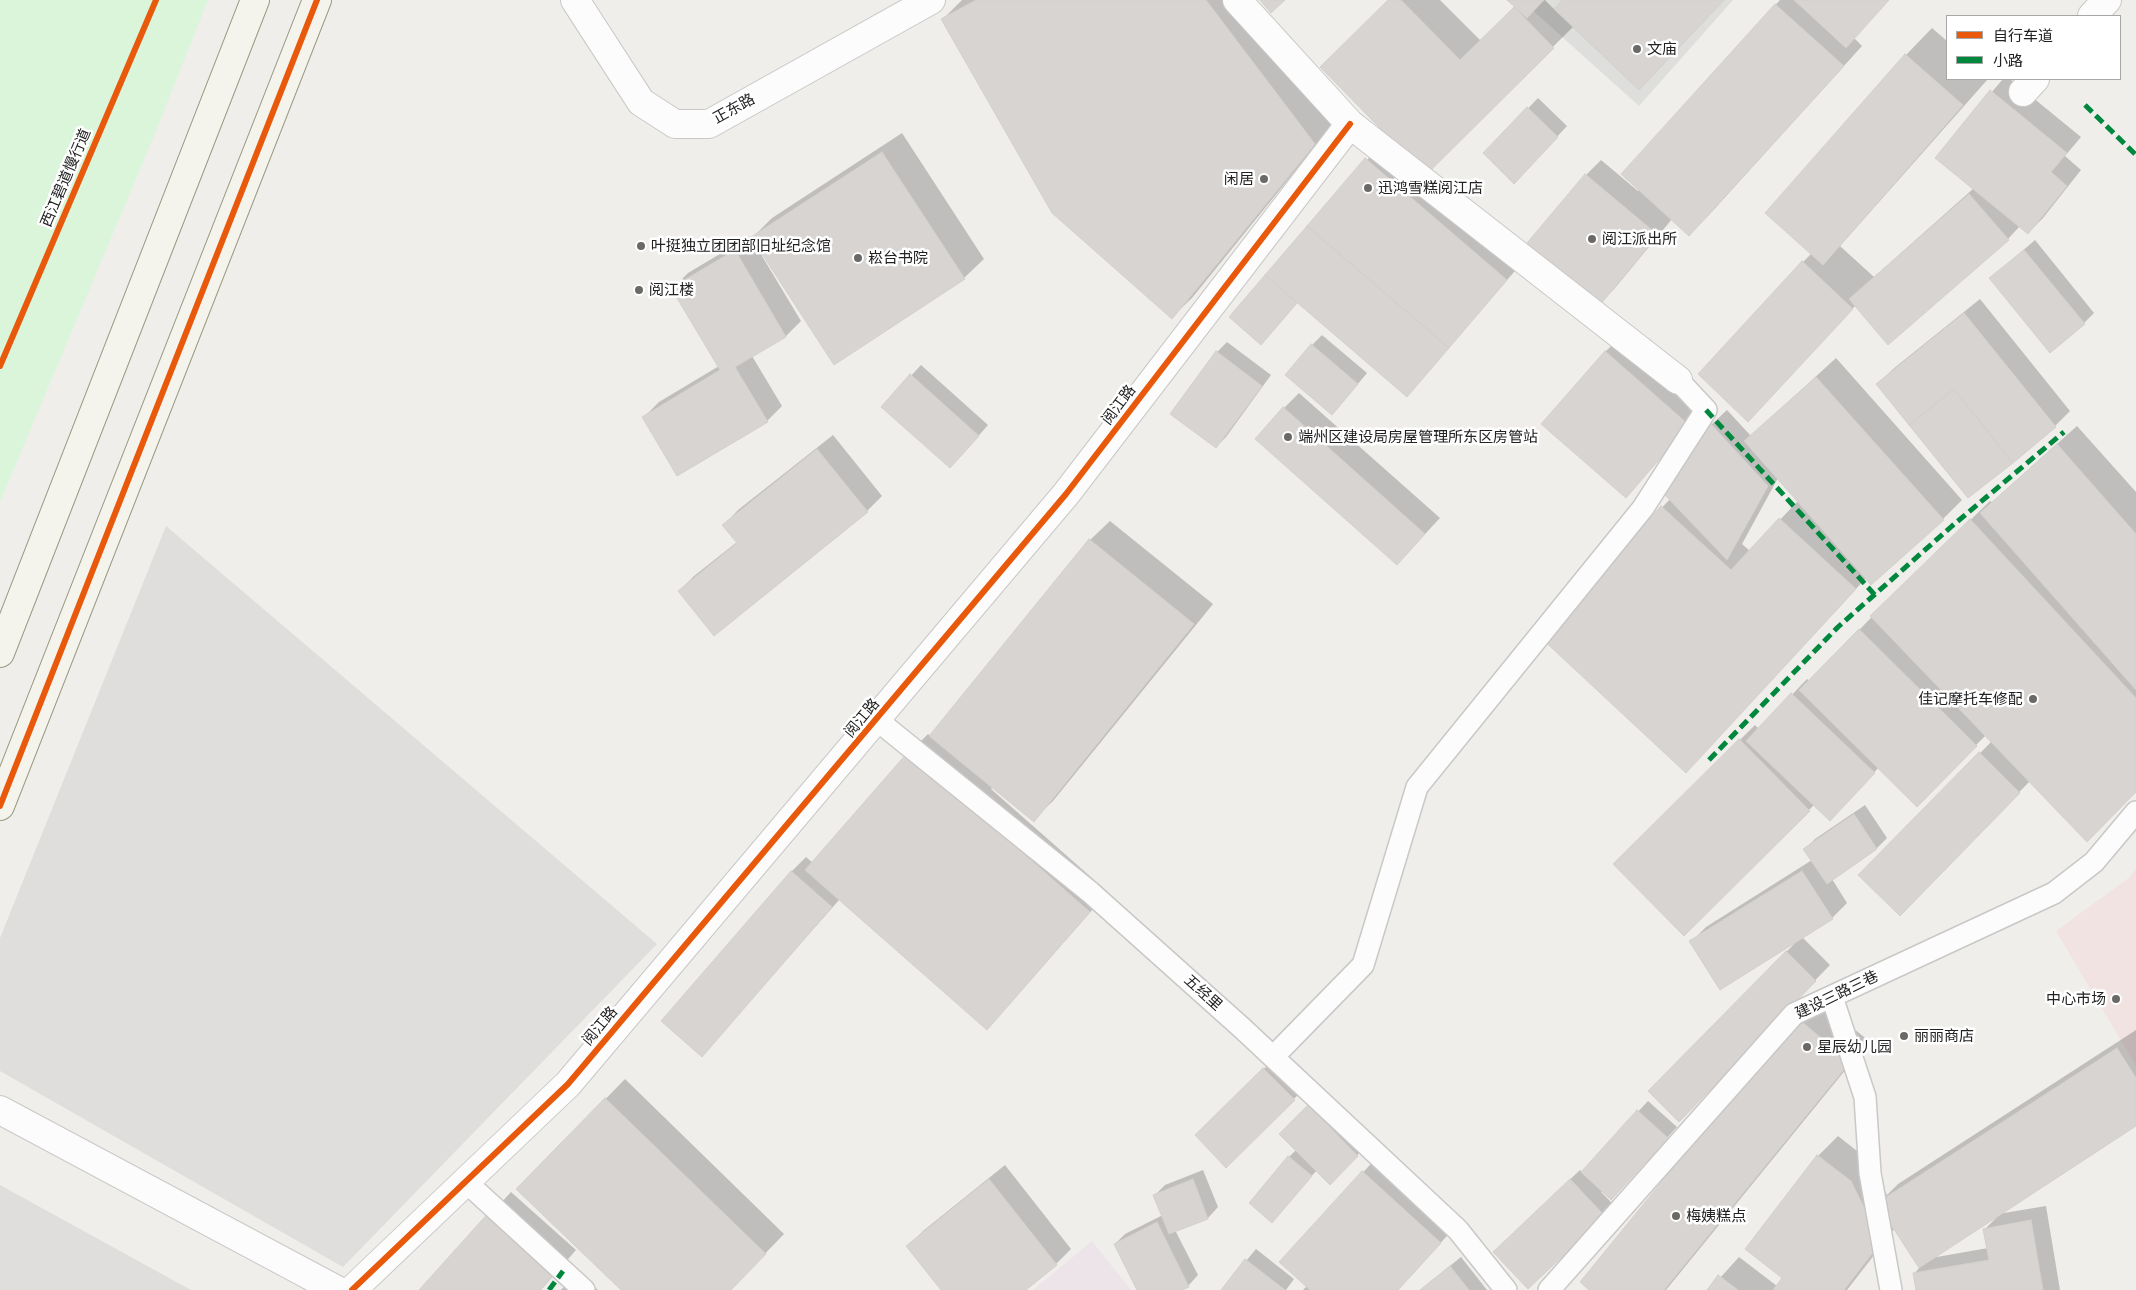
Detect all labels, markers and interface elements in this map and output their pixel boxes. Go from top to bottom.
legend [1946,15,2121,80]
text: 自行车道 [1993,27,2053,45]
place label: 文庙 [1647,40,1677,58]
marker: 文庙 [1631,43,1643,55]
text: 小路 [1993,52,2023,70]
street label: 正东路 [710,90,758,128]
street label: 西江碧道慢行道 [37,126,95,230]
place label: 闲居 [1224,170,1254,188]
marker: 闲居 [1258,173,1270,185]
place label: 迅鸿雪糕阅江店 [1378,179,1483,197]
marker: 迅鸿雪糕阅江店 [1362,182,1374,194]
place label: 阅江派出所 [1602,230,1677,248]
marker: 阅江派出所 [1586,233,1598,245]
place label: 叶挺独立团团部旧址纪念馆 [651,237,831,255]
marker: 叶挺独立团团部旧址纪念馆 [635,240,647,252]
place label: 崧台书院 [868,249,928,267]
marker: 崧台书院 [852,252,864,264]
place label: 阅江楼 [649,281,694,299]
marker: 阅江楼 [633,284,645,296]
street label: 阅江路 [1098,382,1140,428]
place label: 端州区建设局房屋管理所东区房管站 [1298,428,1538,446]
marker: 端州区建设局房屋管理所东区房管站 [1282,431,1294,443]
place label: 佳记摩托车修配 [1918,690,2023,708]
marker: 佳记摩托车修配 [2027,693,2039,705]
street label: 阅江路 [841,695,883,741]
street label: 建设三路三巷 [1793,967,1881,1023]
street label: 五经里 [1180,971,1226,1015]
place label: 中心市场 [2046,990,2106,1008]
marker: 中心市场 [2110,993,2122,1005]
street label: 阅江路 [579,1003,621,1049]
place label: 丽丽商店 [1914,1027,1974,1045]
marker: 丽丽商店 [1898,1030,1910,1042]
place label: 星辰幼儿园 [1817,1038,1892,1056]
marker: 星辰幼儿园 [1801,1041,1813,1053]
place label: 梅姨糕点 [1686,1207,1746,1225]
marker: 梅姨糕点 [1670,1210,1682,1222]

